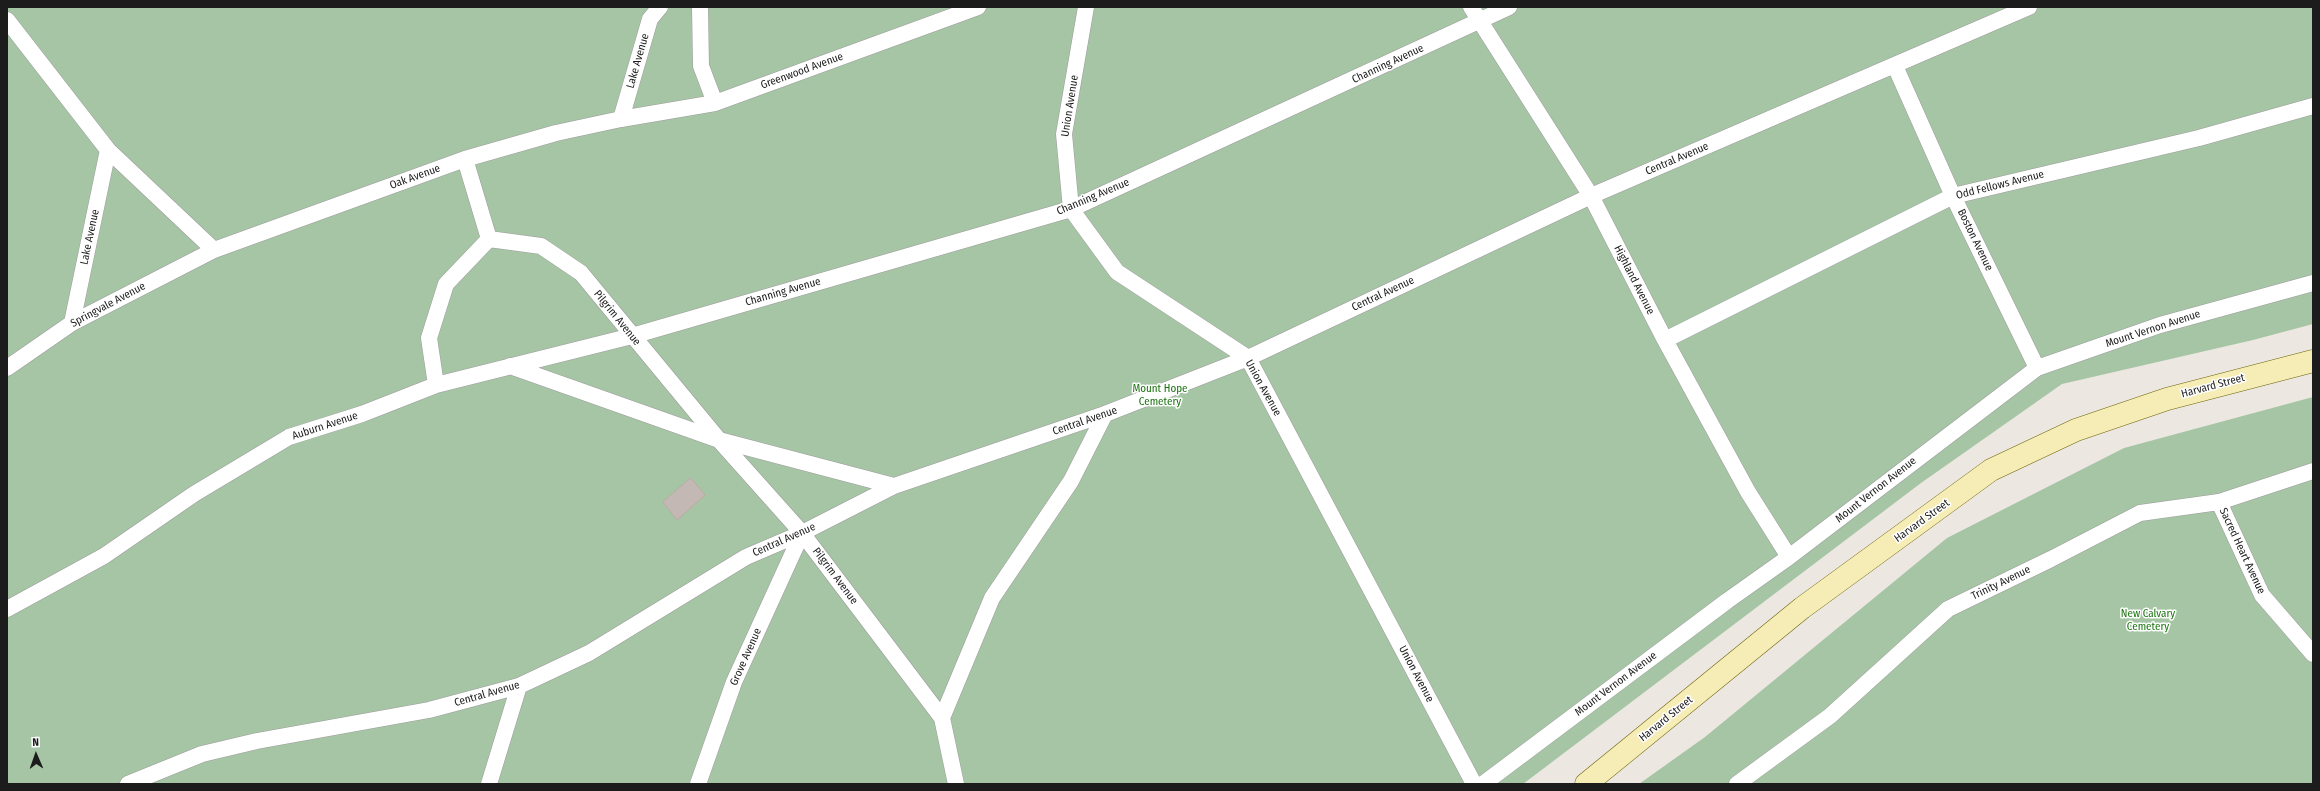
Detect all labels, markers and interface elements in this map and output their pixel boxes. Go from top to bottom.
street label: Lake Avenue [624,32,652,90]
street label: Channing Avenue [1350,42,1426,86]
street label: Greenwood Avenue [759,50,845,92]
street label: Union Avenue [1059,74,1081,138]
street label: Central Avenue [1643,140,1711,178]
street label: Oak Avenue [388,162,442,192]
street label: Odd Fellows Avenue [1955,168,2045,202]
street label: Channing Avenue [1055,176,1131,218]
street label: Boston Avenue [1954,207,1996,273]
street label: Lake Avenue [78,208,102,266]
street label: Highland Avenue [1611,243,1657,317]
street label: Central Avenue [1350,274,1416,314]
street label: Channing Avenue [744,275,822,309]
street label: Springvale Avenue [68,280,148,330]
street label: Pilgrim Avenue [591,288,643,348]
street label: Mount Vernon Avenue [2104,307,2202,351]
street label: Union Avenue [1242,358,1284,418]
street label: Harvard Street [2180,371,2246,401]
park label: Mount Hope Cemetery [1132,382,1188,408]
street label: Central Avenue [1051,404,1119,438]
street label: Auburn Avenue [290,409,360,443]
street label: Mount Vernon Avenue [1833,454,1919,526]
street label: Harvard Street [1892,497,1952,545]
street label: Sacred Heart Avenue [2216,506,2268,596]
street label: Central Avenue [750,520,818,560]
street label: Pilgrim Avenue [809,545,861,607]
street label: Trinity Avenue [1969,563,2033,603]
park label: New Calvary Cemetery [2121,607,2175,633]
street label: Grove Avenue [727,626,765,688]
street label: Union Avenue [1396,643,1436,705]
street label: Mount Vernon Avenue [1573,649,1659,719]
street label: Central Avenue [453,678,521,710]
street label: Harvard Street [1637,693,1695,745]
north arrow [16,735,56,775]
text: N [32,736,39,749]

